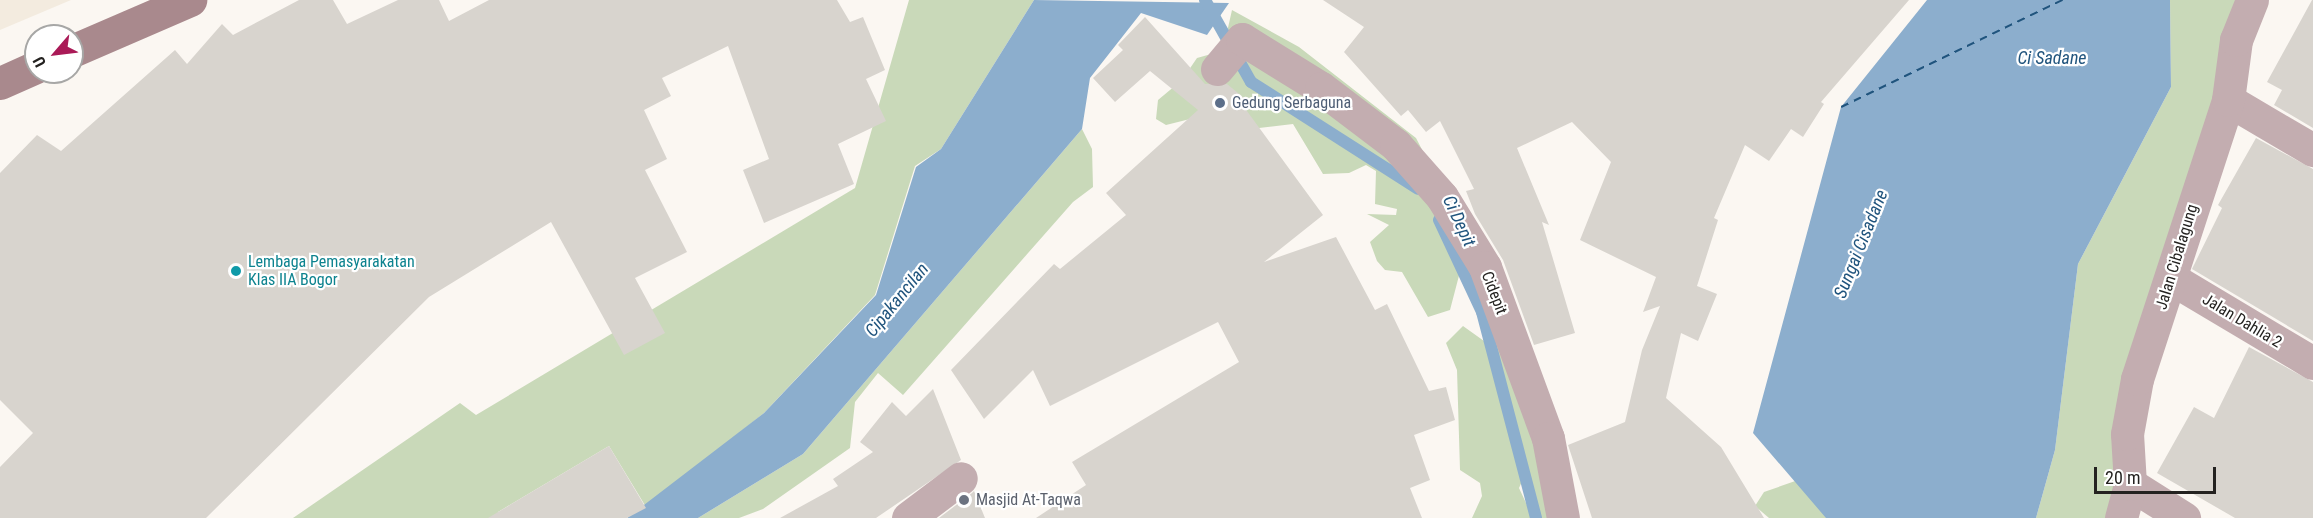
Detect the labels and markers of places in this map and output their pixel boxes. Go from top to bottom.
place label: Gedung Serbaguna [1232,93,1351,113]
marker: Gedung Serbaguna [1213,96,1227,110]
place label: Lembaga Pemasyarakatan Klas IIA Bogor [248,252,415,290]
marker: Lembaga Pemasyarakatan Klas IIA Bogor [229,264,243,278]
place label: Masjid At-Taqwa [976,490,1081,510]
marker: Masjid At-Taqwa [957,493,971,507]

